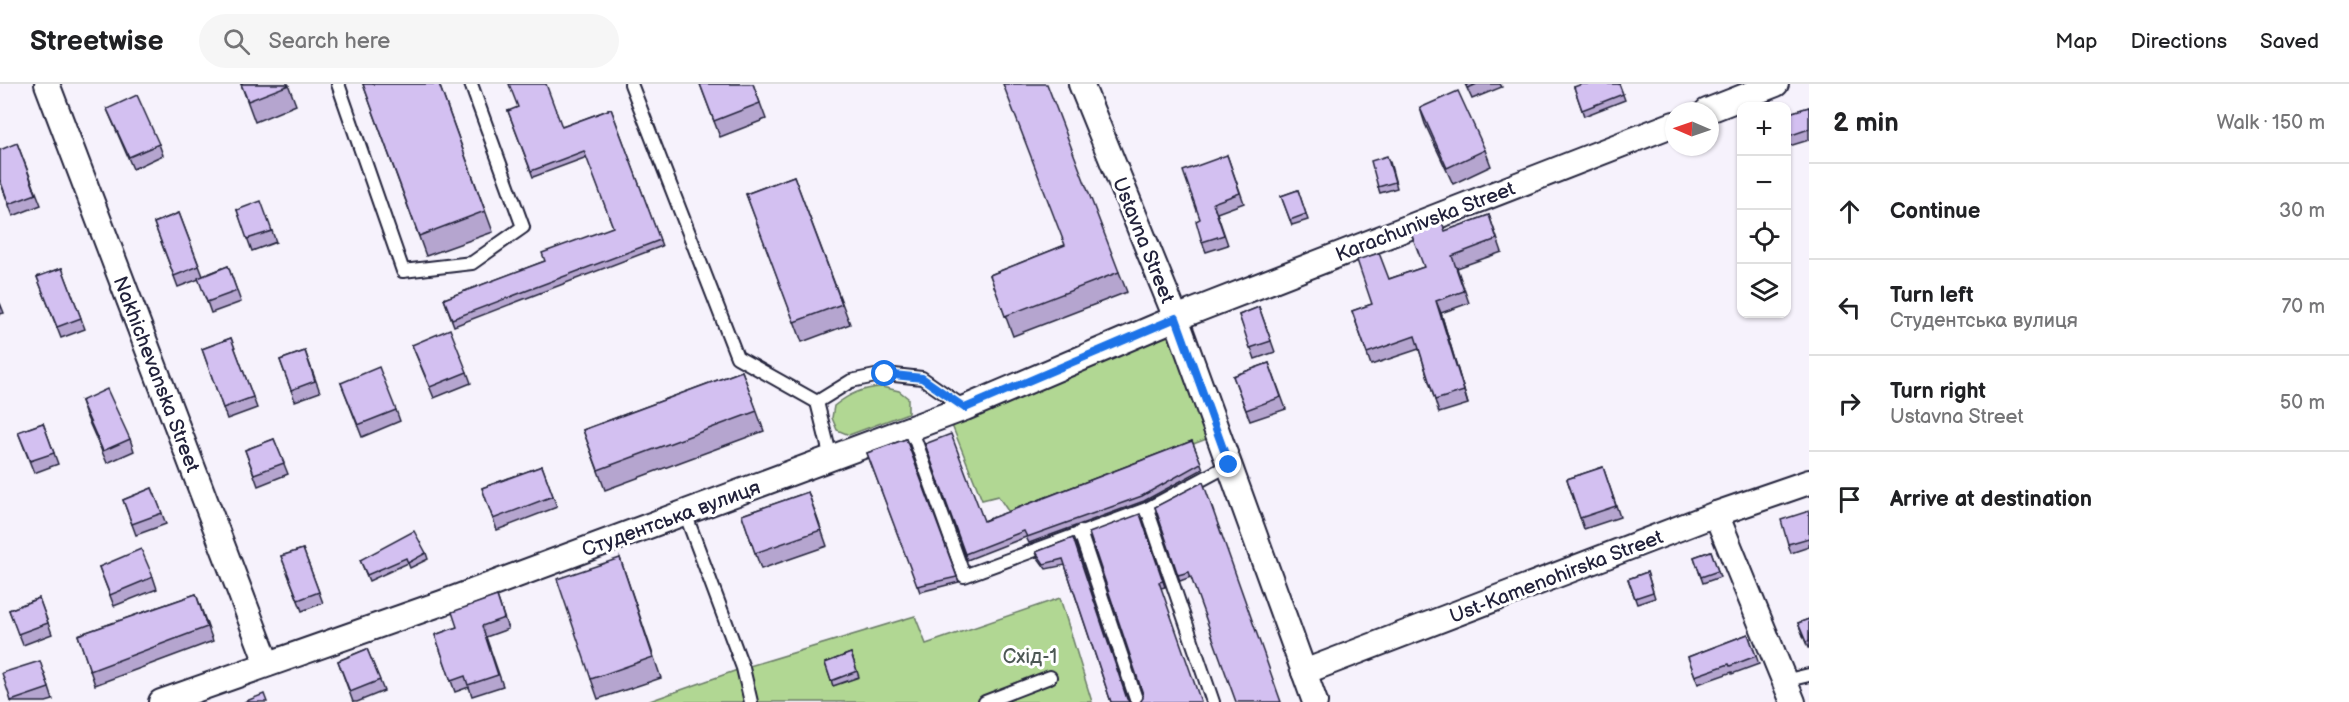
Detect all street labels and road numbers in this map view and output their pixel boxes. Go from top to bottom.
street label: Ustavna Street [1107,174,1179,307]
street label: Karachunivska Street [1332,177,1519,267]
street label: Nakhichevanska Street [108,273,205,476]
street label: Студентська вулиця [579,476,764,562]
street label: Ust-Kamenohirska Street [1446,525,1666,629]

